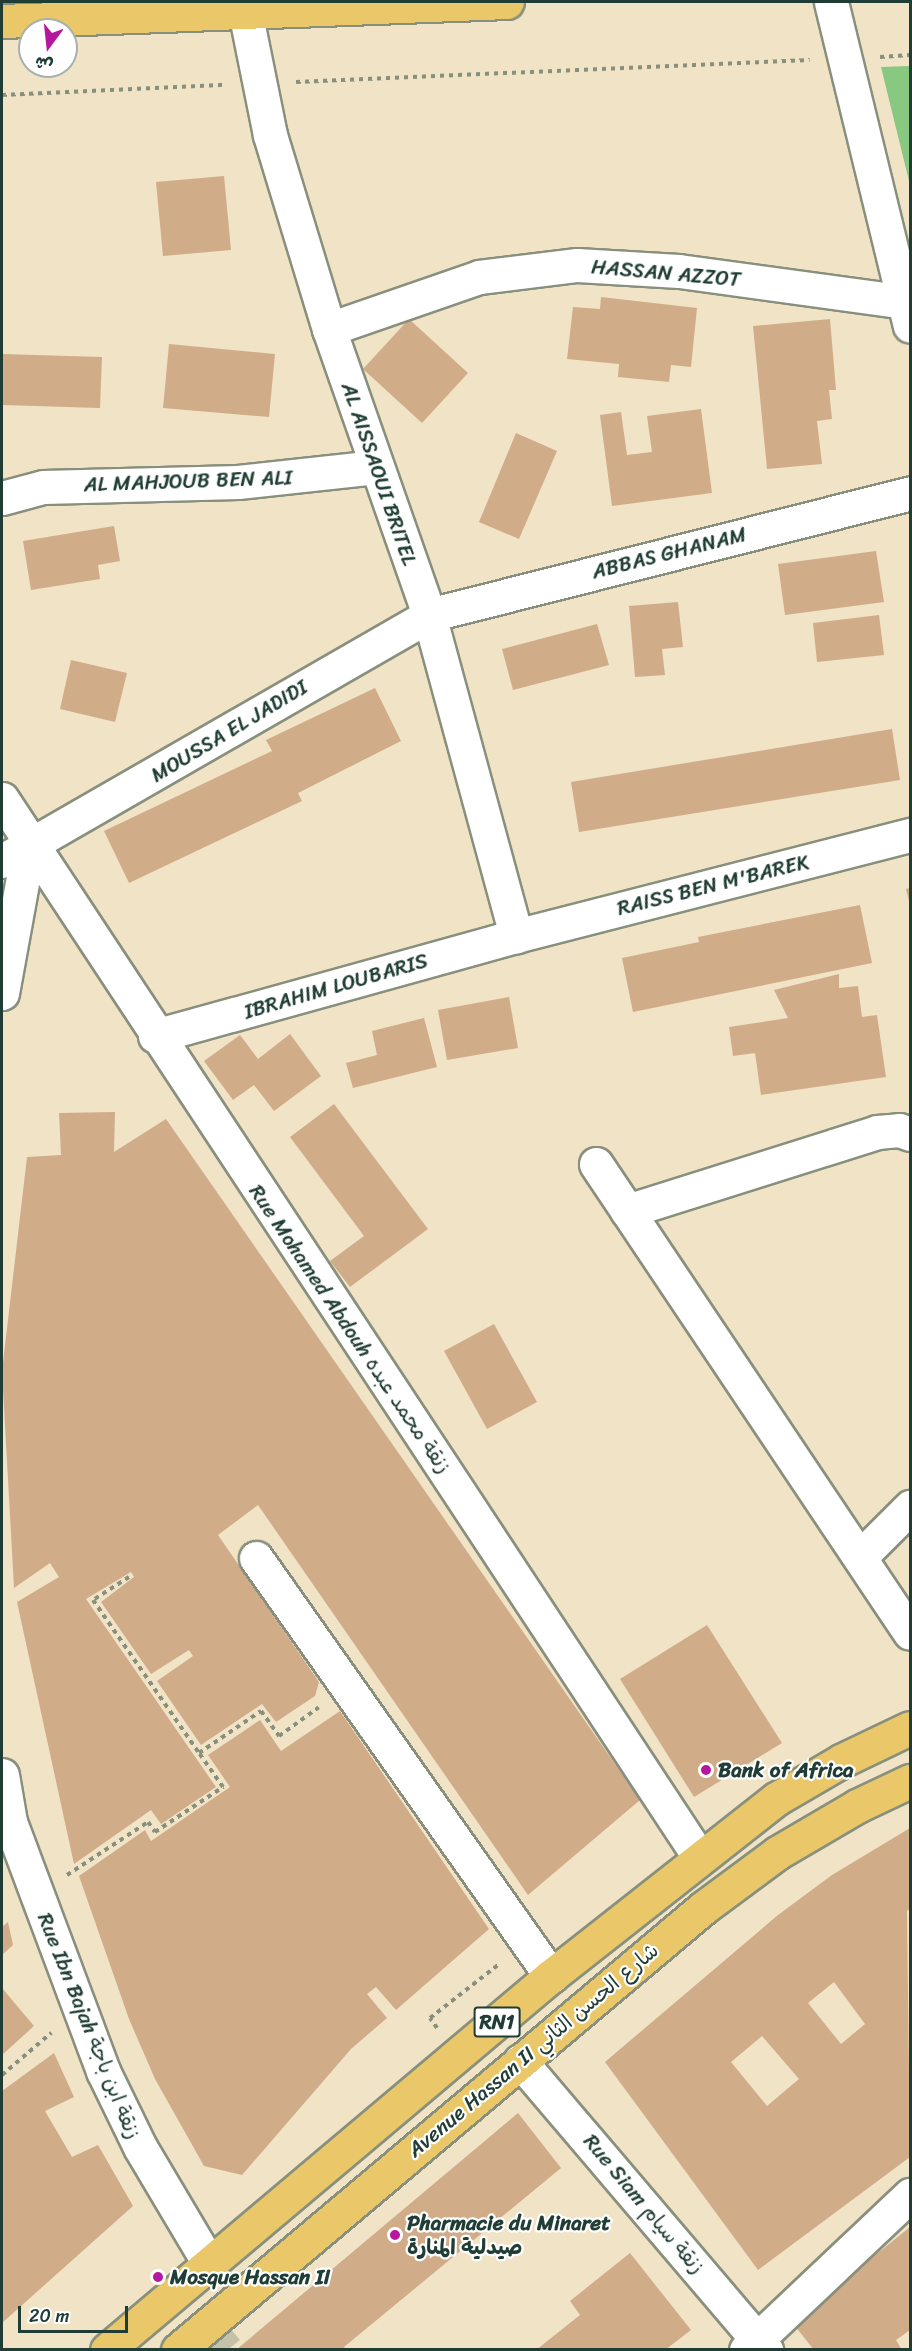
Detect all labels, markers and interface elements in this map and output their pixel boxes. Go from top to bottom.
north arrow [18,18,78,78]
text: ش [31,48,56,80]
street label: HASSAN AZZOT [591,254,741,292]
street label: AL AISSAOUI BRITEL [335,378,423,570]
street label: AL MAHJOUB BEN ALI [86,465,290,497]
street label: ABBAS GHANAM [589,522,749,584]
street label: MOUSSA EL JADIDI [147,675,311,787]
street label: RAISS BEN M'BAREK [615,849,811,921]
street label: IBRAHIM LOUBARIS [241,948,431,1024]
street label: Rue Mohamed Abdouh زنقة محمد عبده [244,1180,456,1478]
place label: Bank of Africa [718,1757,854,1783]
marker: Bank of Africa [699,1763,713,1777]
street label: Rue Ibn Bajah زنقة ابن باجة [32,1909,146,2143]
street label: Avenue Hassan II شارع الحسن الثاني [402,1937,664,2163]
road number: RN1 [473,2005,521,2039]
street label: Rue Siam زنقة سيام [578,2129,710,2279]
place label: Pharmacie du Minaret صيدلية المنارة [407,2210,609,2260]
marker: Pharmacie du Minaret صيدلية المنارة [388,2228,402,2242]
place label: Mosque Hassan II [170,2264,331,2290]
marker: Mosque Hassan II [151,2270,165,2284]
scale bar [21,2294,130,2332]
text: 20 m [29,2300,69,2332]

